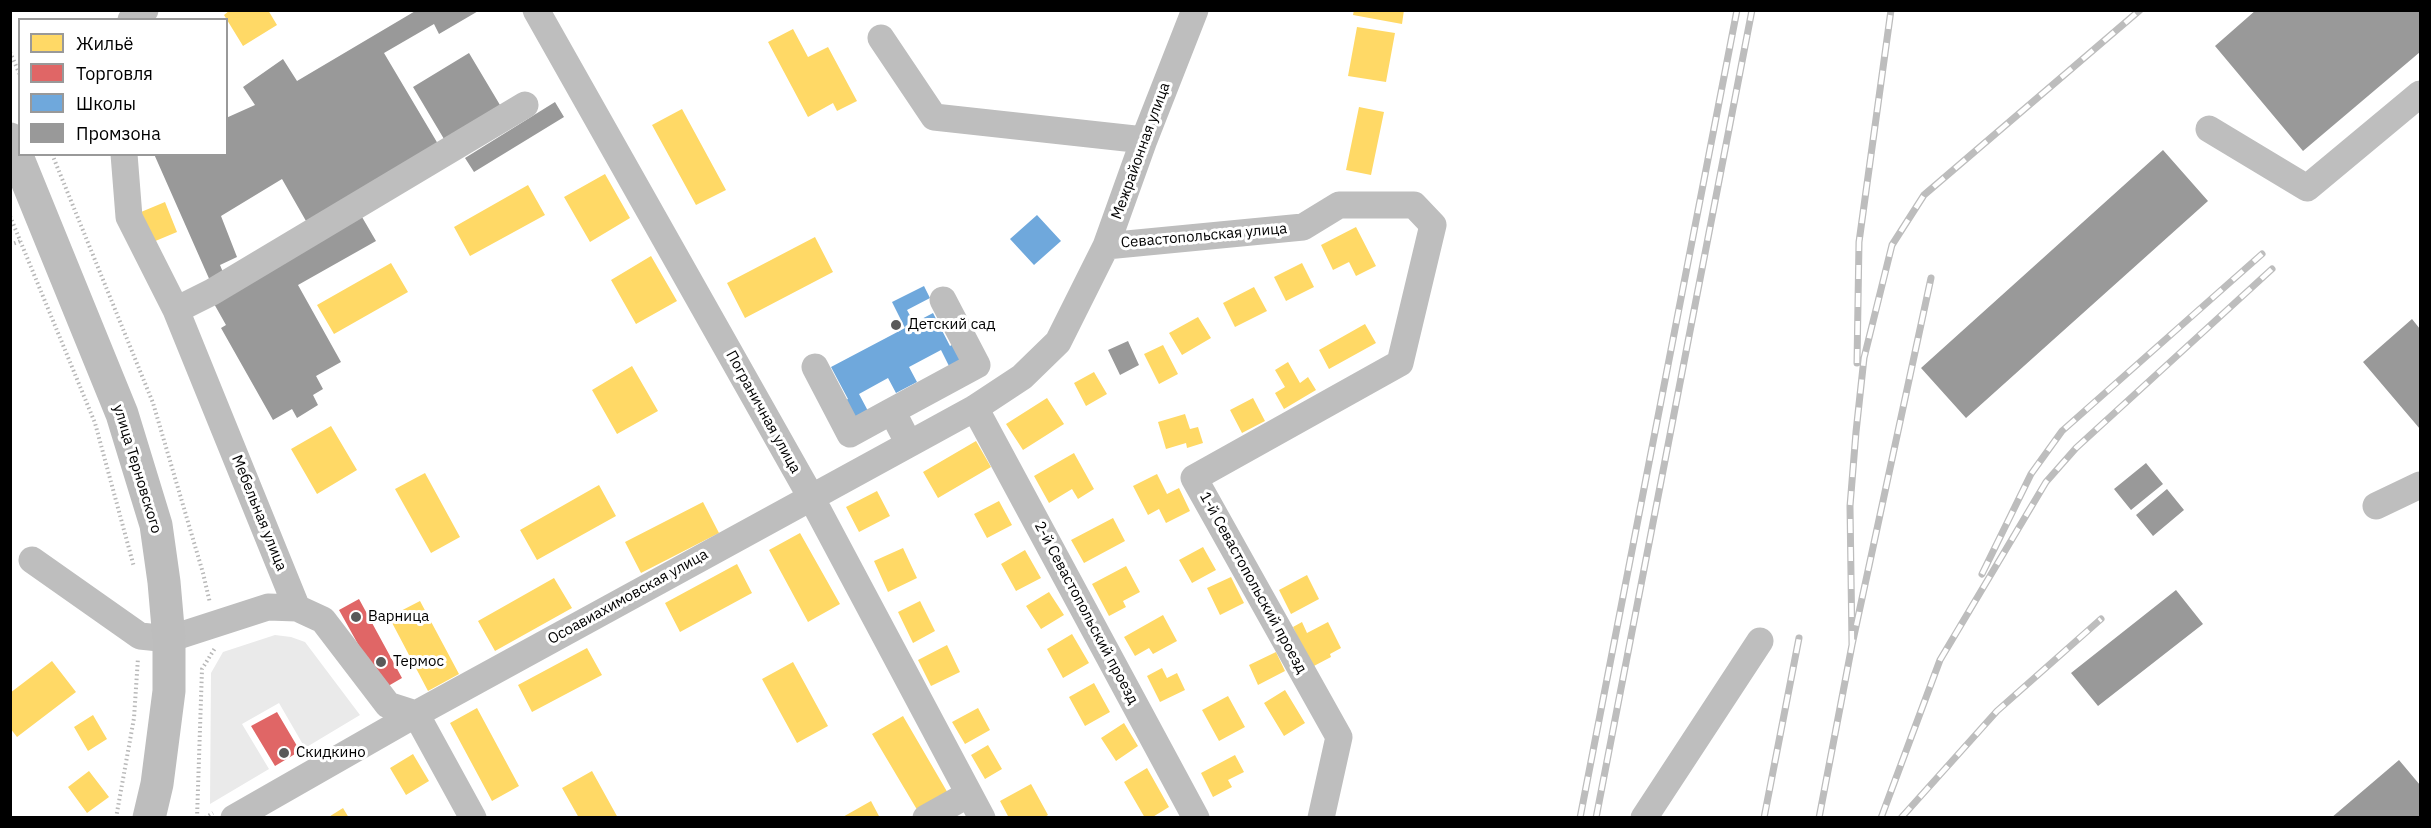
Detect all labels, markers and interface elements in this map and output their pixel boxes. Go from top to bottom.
legend [18,18,228,156]
text: Жильё [76,32,133,55]
text: Торговля [76,62,153,85]
street label: Межрайонная улица [1108,80,1174,222]
text: Школы [76,92,136,115]
text: Промзона [76,122,161,145]
street label: Севастопольская улица [1120,220,1288,252]
place label: Детский сад [908,316,996,334]
marker: Детский сад [889,318,903,332]
street label: Пограничная улица [722,347,804,477]
street label: улица Терновского [109,402,165,536]
street label: Мебельная улица [228,452,290,574]
street label: 1-й Севастопольский проезд [1196,489,1310,677]
street label: 2-й Севастопольский проезд [1030,518,1142,708]
street label: Осоавиахимовская улица [545,545,711,649]
place label: Варница [368,608,429,626]
marker: Варница [349,610,363,624]
place label: Термос [393,653,444,671]
marker: Термос [374,655,388,669]
place label: Скидкино [296,744,366,762]
marker: Скидкино [277,746,291,760]

